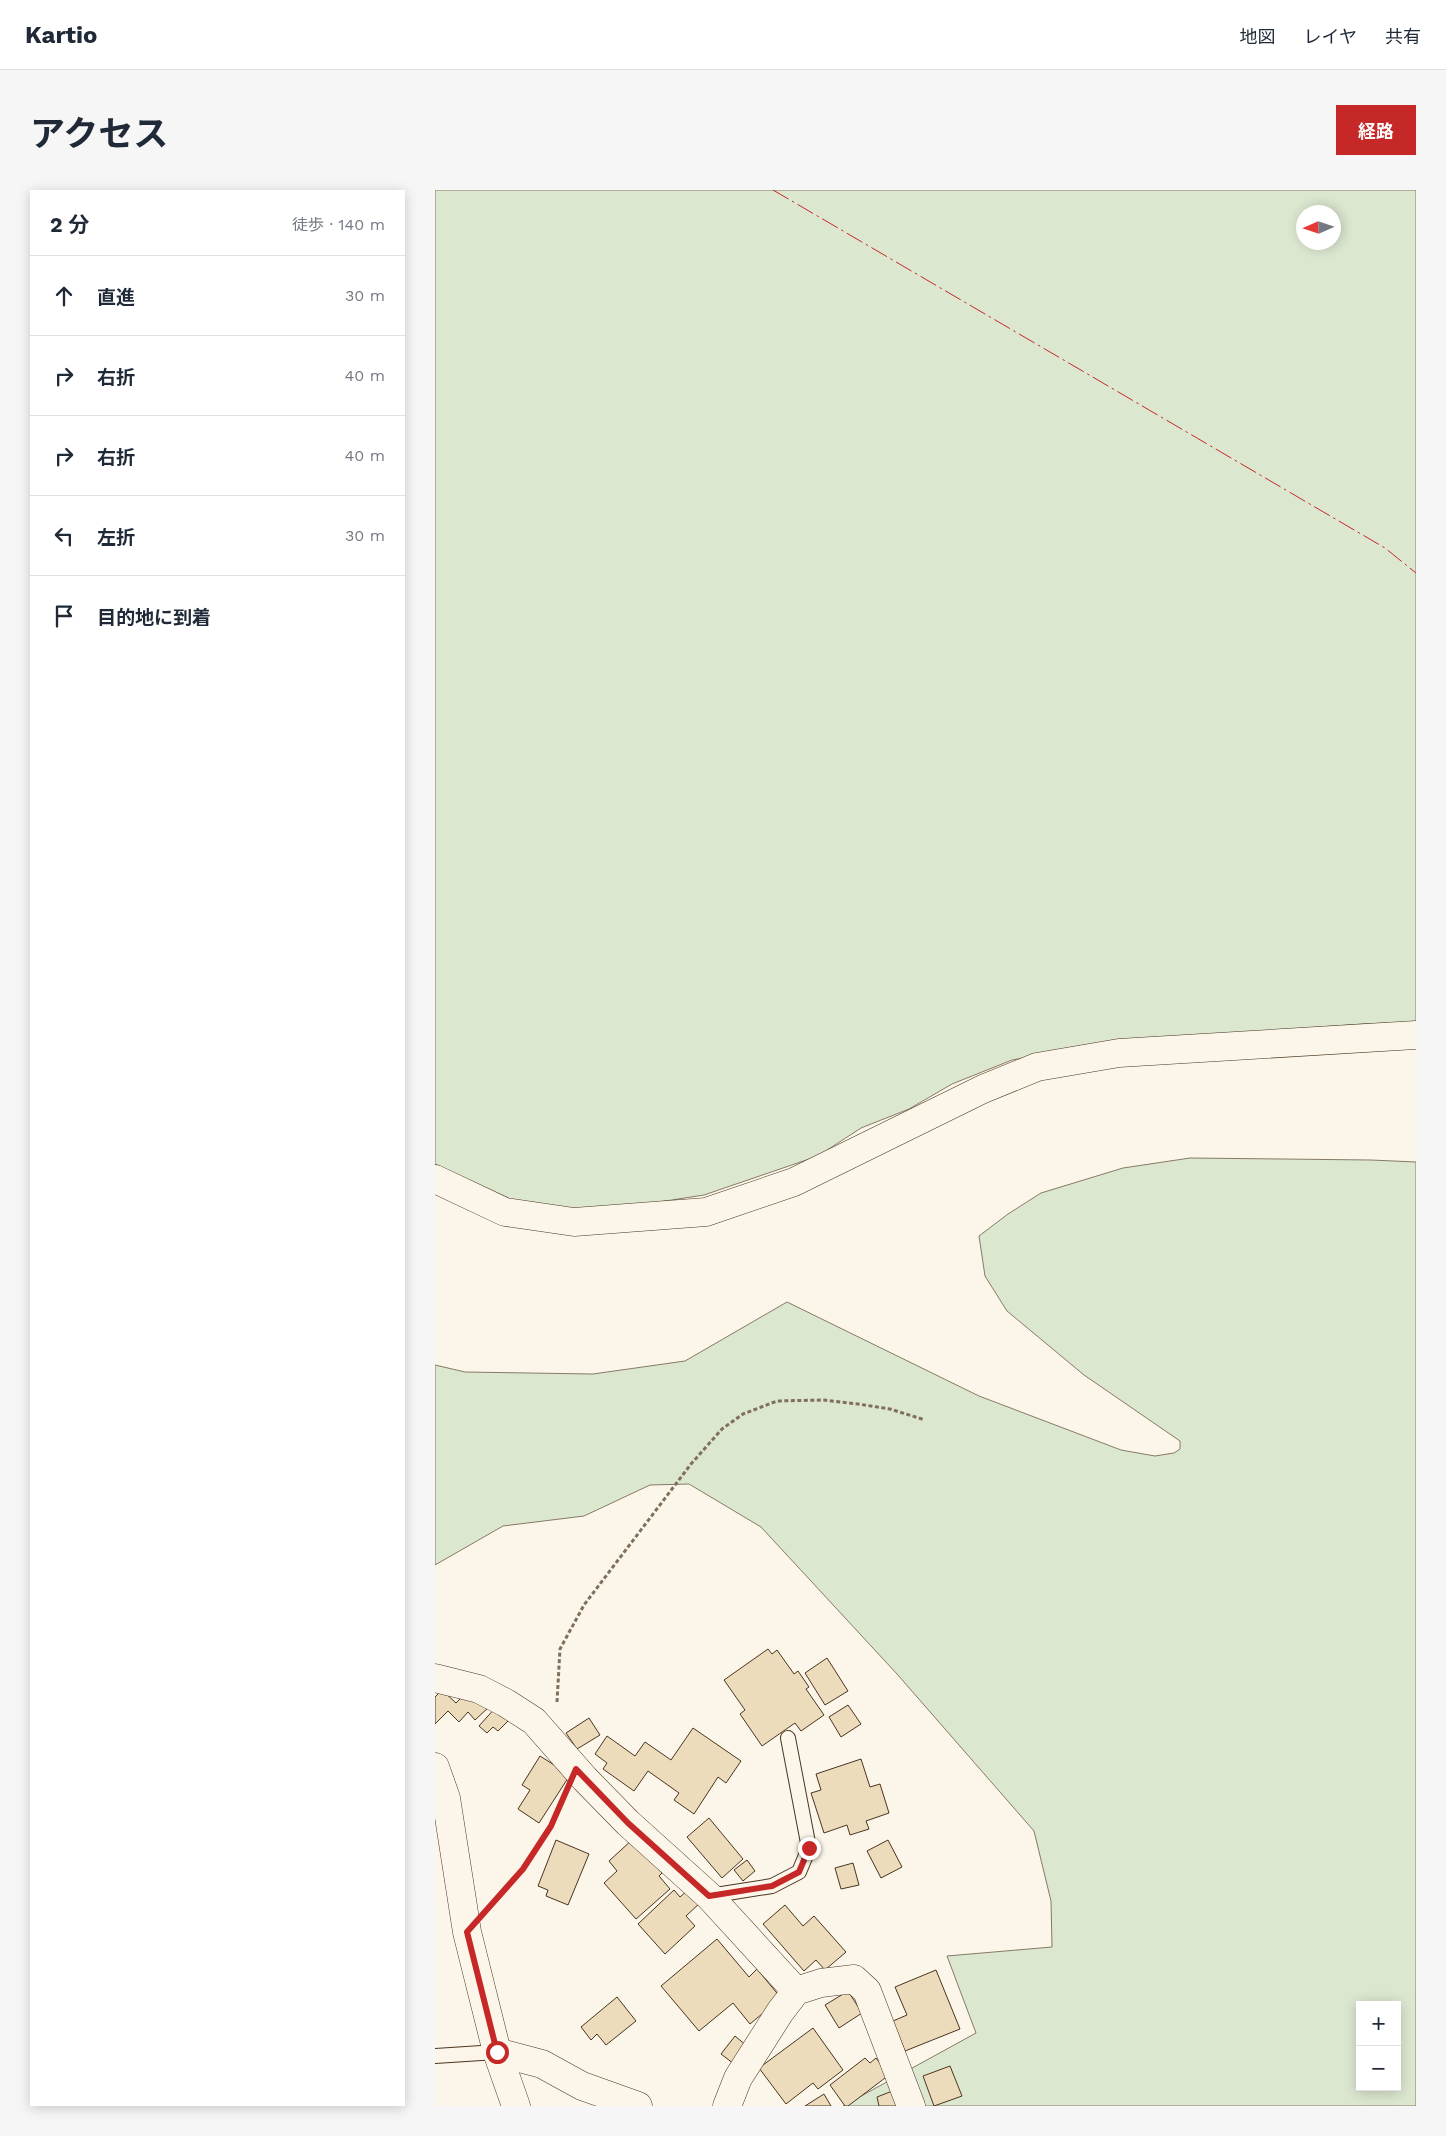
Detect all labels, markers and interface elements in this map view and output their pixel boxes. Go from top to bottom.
text: Kartio [25,21,97,49]
text: 地図 [1240,26,1276,47]
text: レイヤ [1304,26,1357,47]
text: 共有 [1385,26,1421,47]
button: 経路 [1336,105,1416,155]
text: アクセス [30,113,168,155]
north arrow [1296,205,1341,250]
text: 2 分 [50,212,90,237]
text: 徒歩 · 140 m [292,215,385,234]
icon: ahead [50,282,78,310]
text: 直進 [97,286,135,309]
text: 30 m [345,286,385,305]
icon: right [50,362,78,390]
text: 右折 [97,366,135,389]
text: 40 m [345,366,385,385]
icon: right [50,442,78,470]
text: 右折 [97,446,135,469]
text: 40 m [345,446,385,465]
icon: left [50,522,78,550]
text: 左折 [97,526,135,549]
text: 30 m [345,526,385,545]
icon: arrive [50,602,78,630]
text: 目的地に到着 [97,606,211,629]
route end [798,1837,821,1860]
map controls [1356,2001,1401,2091]
button: + [1356,2001,1401,2046]
route start [486,2041,509,2064]
button: − [1356,2046,1401,2091]

